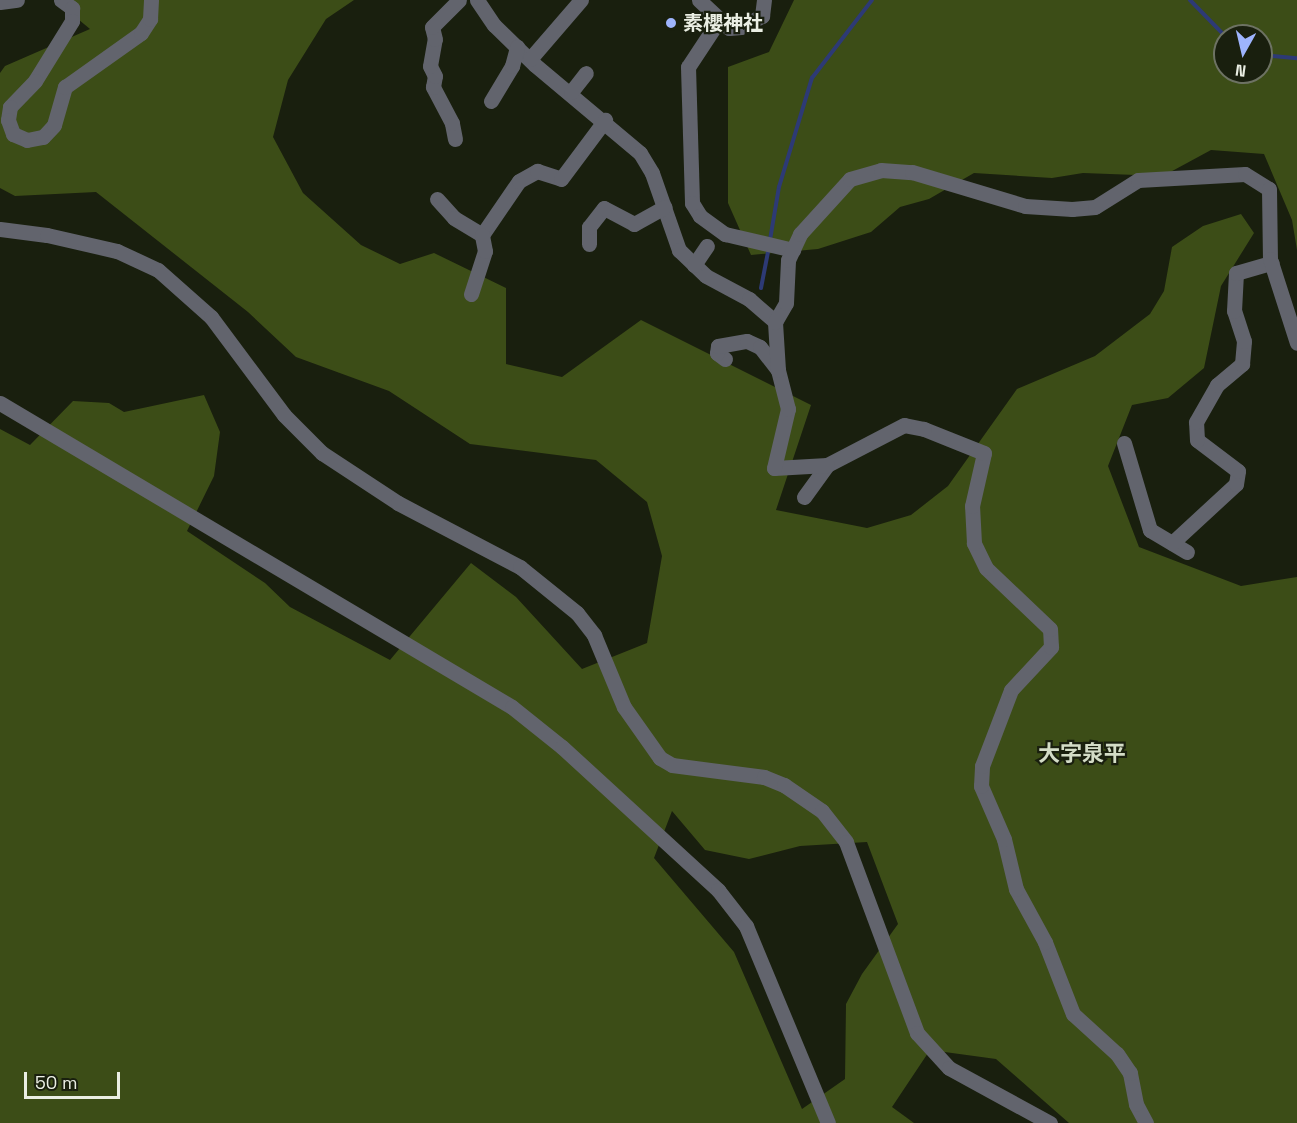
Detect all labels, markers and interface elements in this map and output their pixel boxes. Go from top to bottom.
place label: 素櫻神社 [683,11,763,35]
marker: 素櫻神社 [664,16,678,30]
north arrow [1213,24,1273,84]
text: N [1234,59,1247,81]
district label: 大字泉平 [1038,741,1126,767]
scale bar [27,1060,123,1098]
text: 50 m [35,1071,77,1094]

